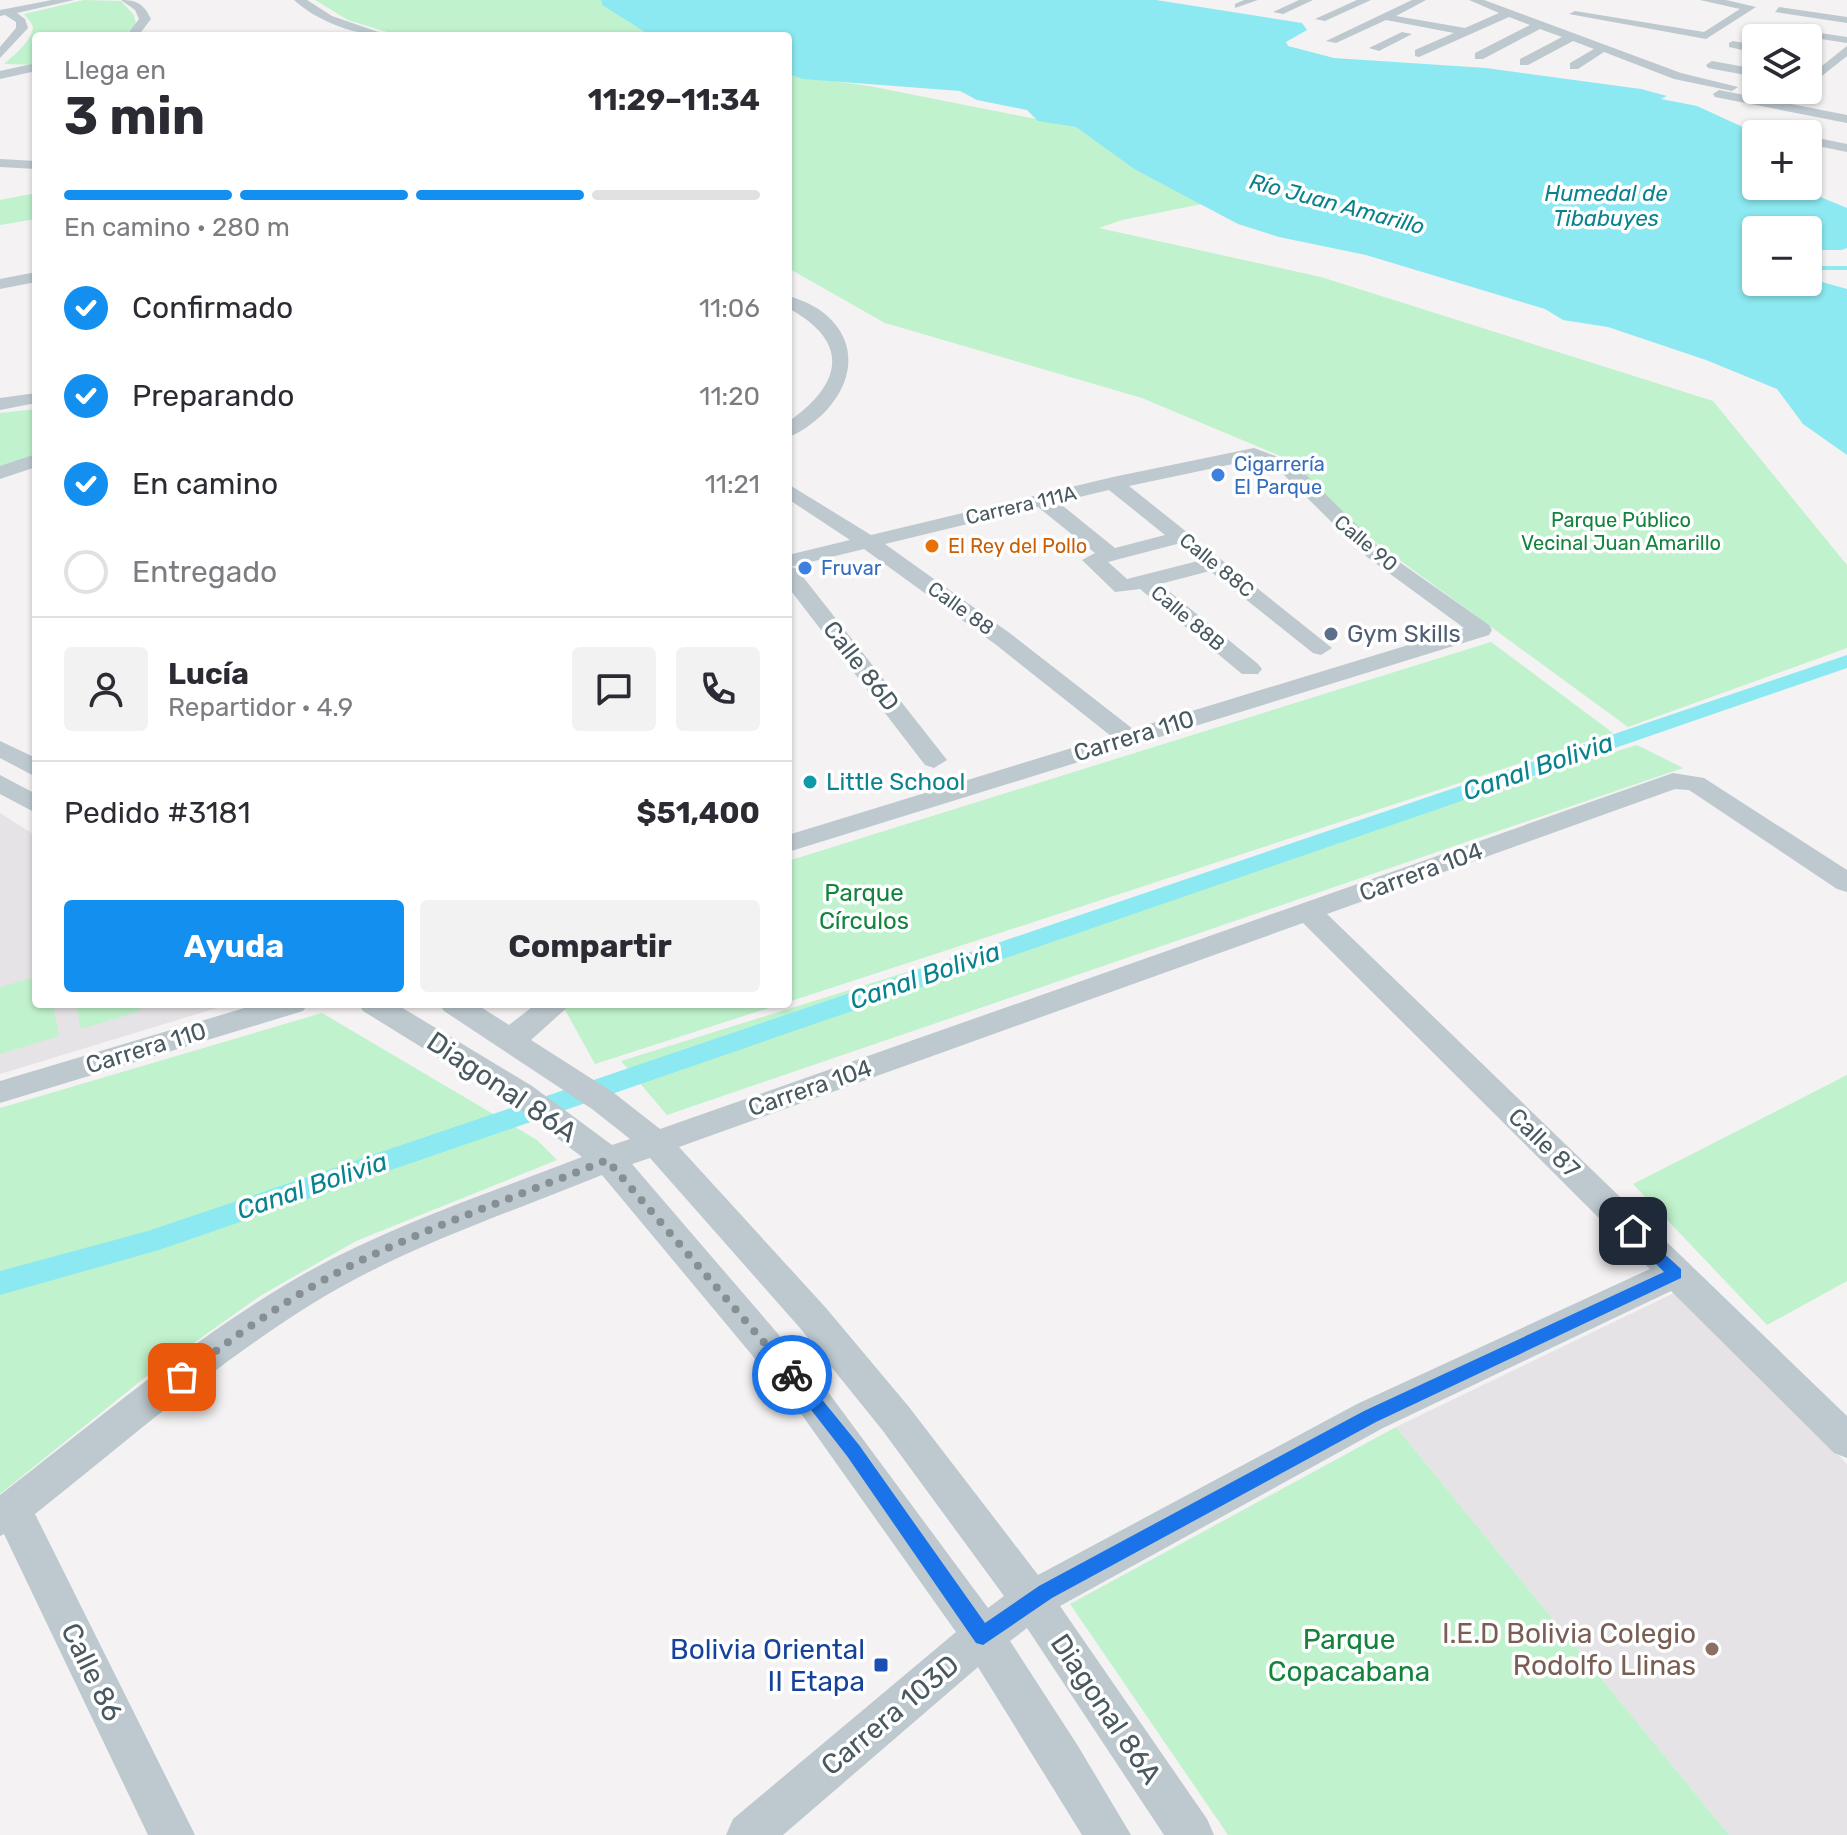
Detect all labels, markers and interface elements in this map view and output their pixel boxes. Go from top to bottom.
map controls [1742,24,1822,296]
button: layers [1742,24,1822,104]
text: Llega en [64,55,166,86]
text: 11:29–11:34 [588,82,760,118]
text: 3 min [64,85,205,147]
button: + [1742,120,1822,200]
water label: Río Juan Amarillo [1246,168,1428,240]
water label: Humedal de Tibabuyes [1545,180,1667,232]
text: En camino · 280 m [64,212,290,243]
button: − [1742,216,1822,296]
icon: check [64,286,108,330]
text: Confirmado [132,290,293,326]
text: 11:06 [699,293,760,324]
icon: check [64,374,108,418]
text: Preparando [132,378,295,414]
text: 11:20 [699,381,760,412]
place label: Cigarrería El Parque [1234,452,1325,499]
icon: check [64,462,108,506]
text: En camino [132,466,278,502]
marker: Cigarrería El Parque [1209,466,1227,484]
text: 11:21 [705,469,760,500]
street label: Carrera 111A [963,481,1079,529]
park label: Parque Público Vecinal Juan Amarillo [1521,508,1721,555]
street label: Calle 90 [1330,510,1402,576]
street label: Calle 88C [1175,528,1259,602]
place label: El Rey del Pollo [948,534,1087,558]
marker: El Rey del Pollo [923,537,941,555]
text: Entregado [132,554,277,590]
place label: Fruvar [821,556,882,580]
marker: Fruvar [796,559,814,577]
street label: Calle 88 [923,576,999,640]
street label: Calle 88B [1146,580,1230,656]
street label: Calle 86D [817,615,905,717]
place label: Gym Skills [1347,620,1461,648]
marker: Gym Skills [1322,625,1340,643]
button: person [64,647,148,731]
button: chat [572,647,656,731]
button: phone [676,647,760,731]
text: Lucía [168,656,249,692]
text: Repartidor · 4.9 [168,692,353,723]
street label: Carrera 110 [1070,704,1198,768]
water label: Canal Bolivia [1459,727,1617,807]
place label: Little School [826,768,965,796]
marker: Little School [801,773,819,791]
text: Pedido #3181 [64,795,251,831]
text: $51,400 [636,795,760,831]
street label: Carrera 104 [1356,837,1487,907]
park label: Parque Círculos [819,879,909,935]
button: Ayuda [64,900,404,992]
button: Compartir [420,900,760,992]
water label: Canal Bolivia [846,936,1004,1016]
street label: Carrera 110 [82,1016,210,1080]
street label: Diagonal 86A [421,1025,583,1149]
street label: Carrera 104 [744,1054,876,1122]
street label: Calle 87 [1503,1102,1585,1184]
water label: Canal Bolivia [233,1146,391,1226]
pin [1599,1197,1667,1265]
icon: home [1611,1209,1655,1253]
courier [752,1335,832,1415]
pin [148,1343,216,1411]
icon: bike [770,1353,814,1397]
icon: bag [160,1355,204,1399]
place label: I.E.D Bolivia Colegio Rodolfo Llinas [1442,1617,1696,1682]
street label: Calle 86 [54,1618,130,1726]
park label: Parque Copacabana [1268,1623,1430,1688]
street label: Diagonal 86A [1044,1628,1168,1790]
place label: Bolivia Oriental II Etapa [670,1633,865,1698]
marker: I.E.D Bolivia Colegio Rodolfo Llinas [1703,1640,1721,1658]
street label: Carrera 103D [815,1648,965,1782]
marker: Bolivia Oriental II Etapa [872,1656,890,1674]

